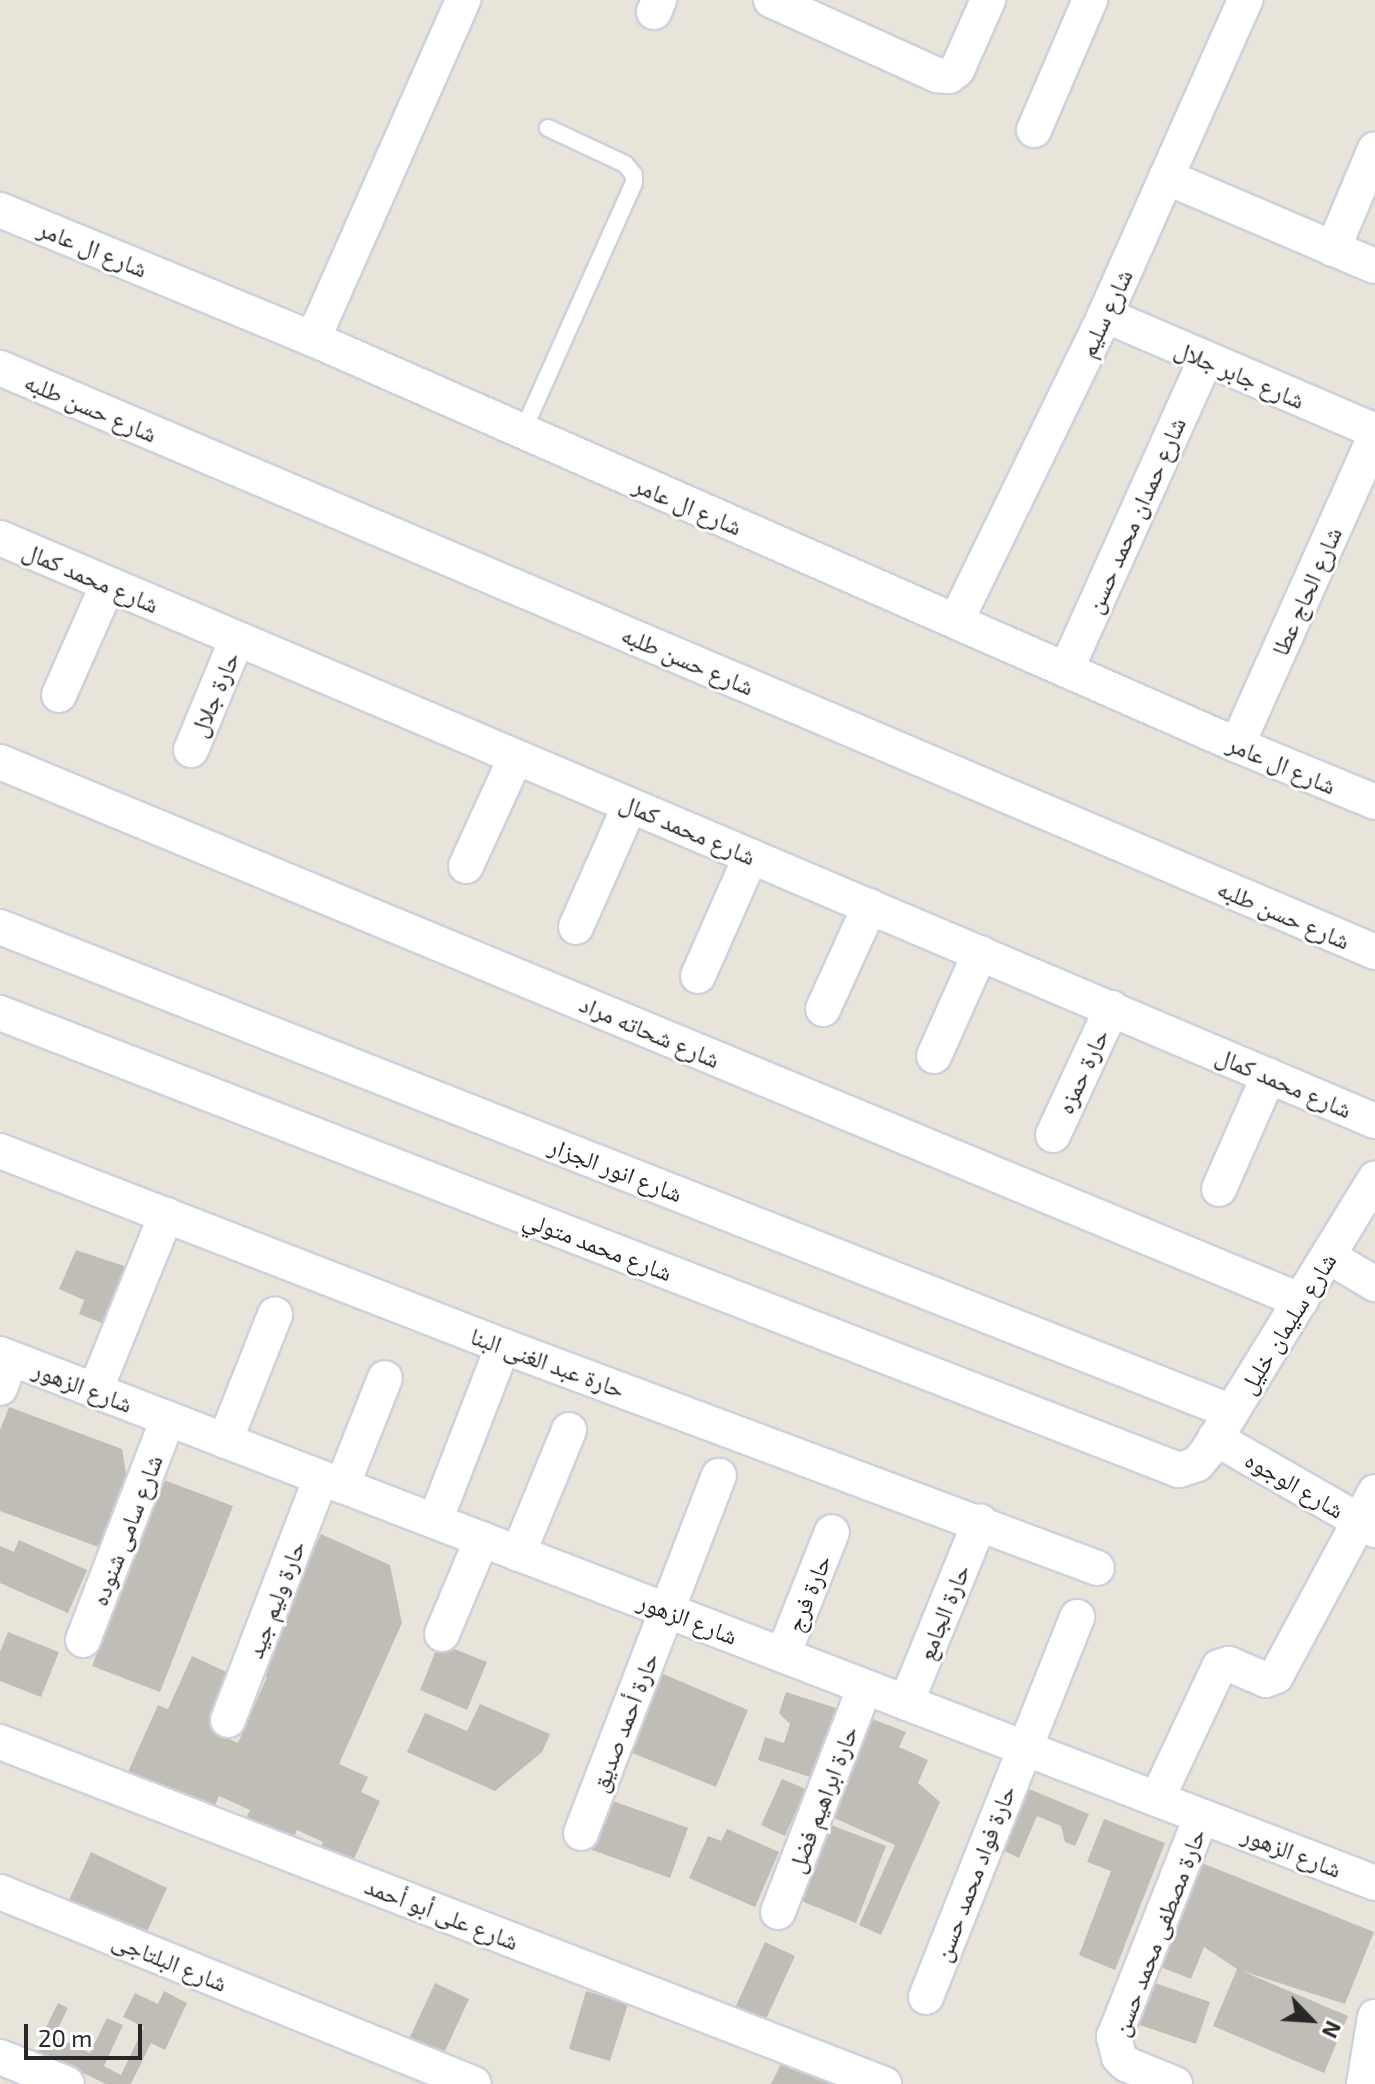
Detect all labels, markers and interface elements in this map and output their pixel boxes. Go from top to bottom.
street label: شارع ال عامر [34,213,152,283]
street label: شارع سليم [1072,264,1138,362]
street label: شارع جابر جلال [1171,334,1309,414]
street label: شارع حسن طلبه [20,366,162,448]
street label: شارع حمدان محمد حسن [1079,413,1191,617]
street label: شارع ال عامر [629,469,747,541]
street label: شارع الحاج عطا [1265,522,1347,660]
street label: شارع محمد كمال [19,535,163,619]
street label: شارع حسن طلبه [617,619,759,701]
street label: حارة جلال [183,647,245,741]
street label: شارع ال عامر [1223,728,1341,800]
street label: شارع محمد كمال [616,787,760,871]
street label: شارع حسن طلبه [1213,873,1355,955]
street label: شارع شحاته مراد [576,989,724,1073]
street label: حارة حمزه [1050,1024,1114,1118]
street label: شارع محمد كمال [1212,1040,1356,1124]
street label: شارع انور الجزار [545,1130,687,1208]
street label: شارع محمد متولي [520,1203,676,1287]
street label: شارع سليمان خليل [1232,1247,1342,1399]
street label: حارة عبد الغنى البنا [467,1321,629,1403]
street label: شارع الزهور [29,1354,137,1418]
street label: شارع الوجوه [1240,1444,1350,1524]
street label: شارع سامى شنوده [84,1450,168,1610]
street label: حارة وليم جيد [239,1536,311,1662]
street label: حارة فرج [780,1550,836,1636]
street label: حارة الجامع [911,1560,975,1664]
street label: شارع الزهور [634,1586,742,1650]
street label: حارة أحمد صديق [584,1648,664,1796]
street label: حارة ابراهيم فضل [781,1721,863,1877]
street label: حارة فواد محمد حسن [927,1781,1021,1965]
street label: شارع الزهور [1238,1819,1346,1883]
street label: حارة مصطفى محمد حسن [1105,1824,1211,2040]
street label: شارع على أبو أحمد [361,1871,523,1955]
street label: شارع البلتاجى [108,1925,232,1997]
north arrow [1271,1980,1351,2060]
scale bar [28,2008,146,2058]
text: N [1318,2017,1348,2043]
text: 20 m [38,2023,92,2052]

